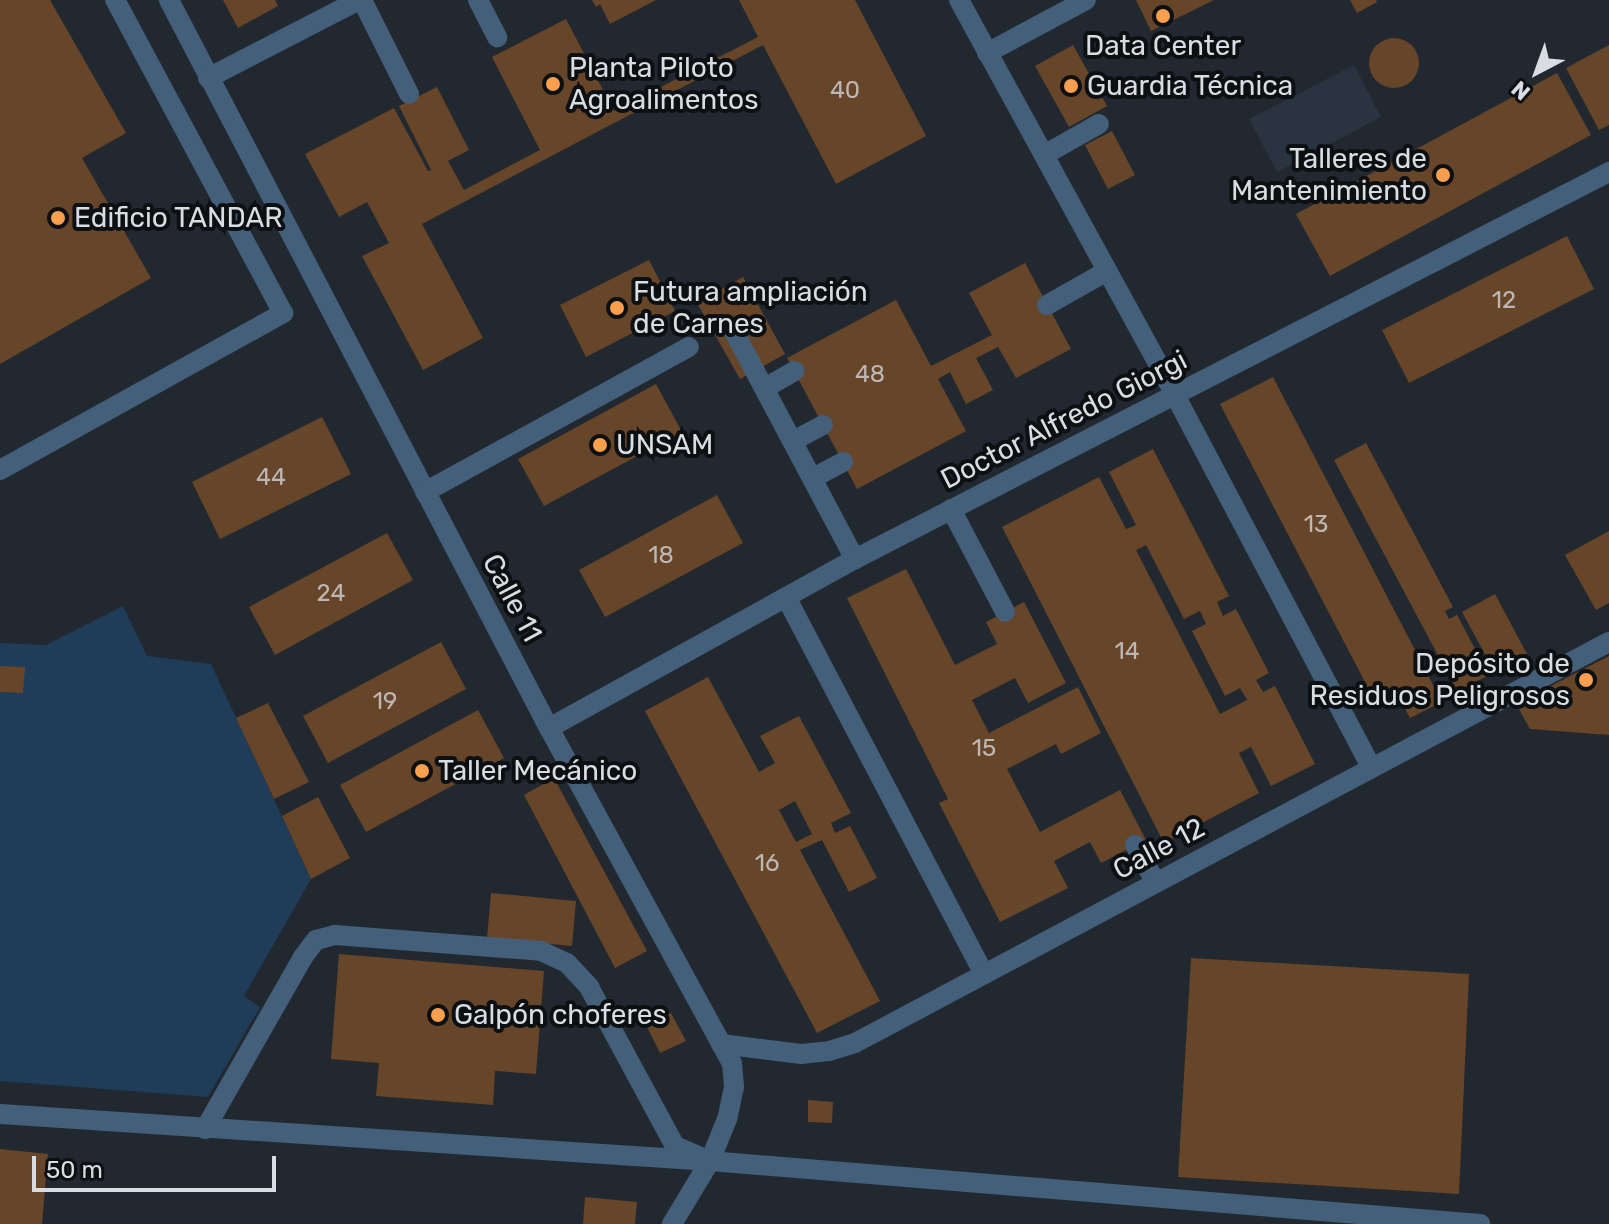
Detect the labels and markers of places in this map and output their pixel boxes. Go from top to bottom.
marker: Data Center [1154,7,1172,25]
place label: Data Center [1085,29,1241,63]
place label: Planta Piloto Agroalimentos [569,51,758,117]
place label: Guardia Técnica [1087,69,1294,103]
marker: Planta Piloto Agroalimentos [544,75,562,93]
marker: Guardia Técnica [1062,77,1080,95]
place label: Talleres de Mantenimiento [1231,142,1427,208]
marker: Talleres de Mantenimiento [1434,166,1452,184]
place label: Edificio TANDAR [74,201,283,235]
marker: Edificio TANDAR [49,209,67,227]
place label: Futura ampliación de Carnes [633,275,868,341]
marker: Futura ampliación de Carnes [608,299,626,317]
place label: UNSAM [616,428,713,462]
marker: UNSAM [591,436,609,454]
place label: Depósito de Residuos Peligrosos [1310,647,1570,713]
marker: Depósito de Residuos Peligrosos [1577,671,1595,689]
place label: Taller Mecánico [438,754,638,788]
marker: Taller Mecánico [413,762,431,780]
place label: Galpón choferes [454,998,667,1032]
marker: Galpón choferes [429,1006,447,1024]

